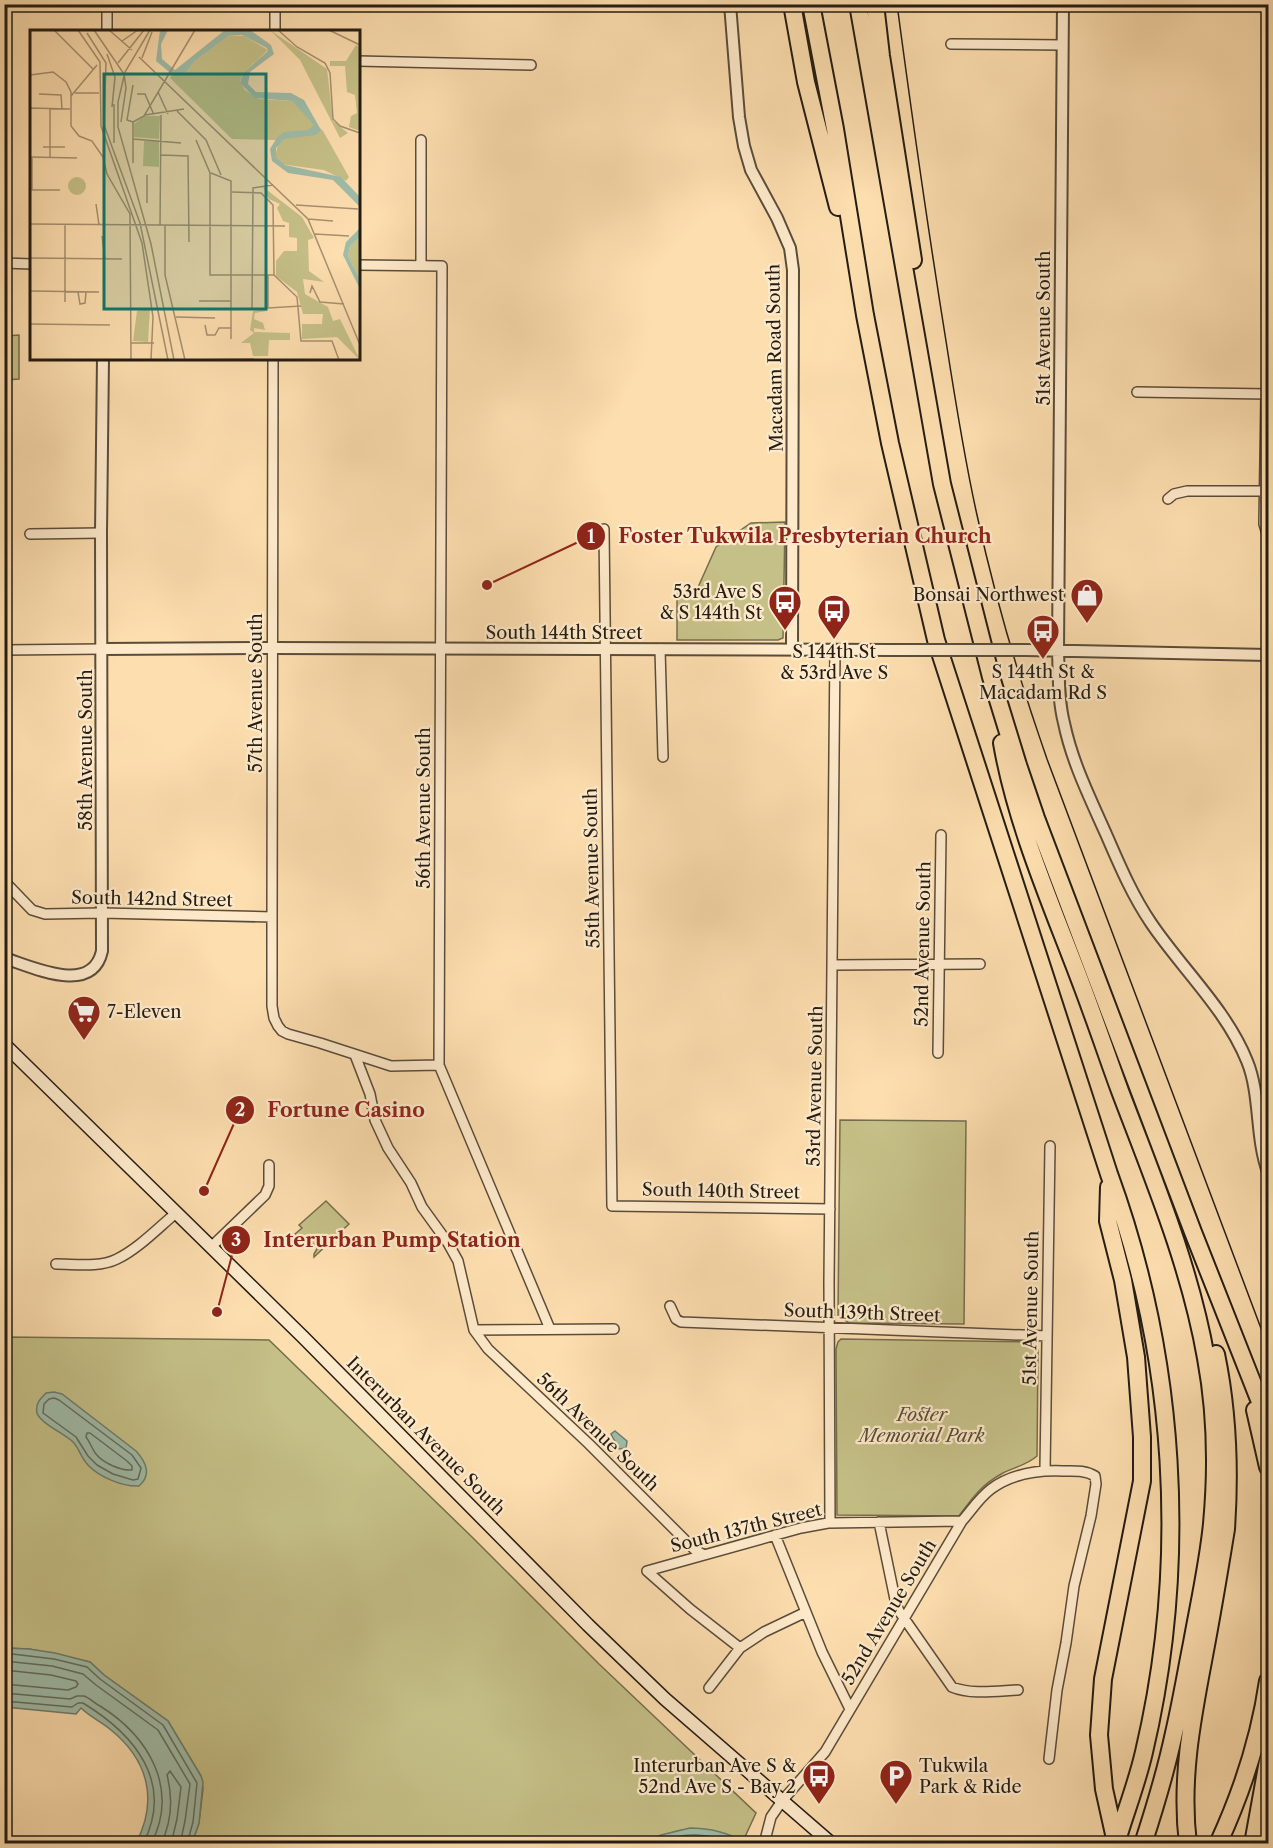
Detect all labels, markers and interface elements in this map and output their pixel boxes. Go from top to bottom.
inset map [30,30,360,360]
street label: 51st Avenue South [1033,251,1055,405]
street label: Macadam Road South [762,264,788,452]
callout: Foster Tukwila Presbyterian Church [576,517,1005,555]
text: Foster Tukwila Presbyterian Church [618,524,992,548]
text: 1 [587,526,595,548]
shop icon: Bonsai Northwest [1069,577,1105,624]
place label: 53rd Ave S & S 144th St [659,581,763,624]
bus stop icon: 53rd Ave S & S 144th St [767,584,803,631]
place label: Bonsai Northwest [913,584,1065,606]
bus stop icon: S 144th St & 53rd Ave S [816,593,852,640]
street label: 57th Avenue South [245,613,267,773]
bus stop icon: S 144th St & Macadam Rd S [1025,613,1061,660]
street label: South 144th Street [485,622,643,644]
place label: S 144th St & 53rd Ave S [780,641,888,684]
place label: S 144th St & Macadam Rd S [979,661,1107,704]
street label: 58th Avenue South [75,669,97,831]
street label: 56th Avenue South [413,727,435,889]
street label: 55th Avenue South [580,788,604,948]
street label: 52nd Avenue South [911,861,935,1027]
street label: South 142nd Street [71,887,234,911]
supermarket icon: 7-Eleven [66,994,102,1041]
place label: 7-Eleven [107,1001,182,1023]
street label: 53rd Avenue South [803,1005,827,1167]
callout: Fortune Casino [225,1091,437,1129]
text: Fortune Casino [267,1098,425,1122]
text: 2 [235,1099,245,1121]
street label: South 140th Street [642,1179,801,1203]
callout: Interurban Pump Station [221,1221,532,1259]
text: Interurban Pump Station [263,1228,521,1252]
text: 3 [231,1229,241,1251]
street label: 51st Avenue South [1019,1230,1043,1386]
street label: South 139th Street [783,1299,941,1327]
street label: Interurban Avenue South [342,1352,510,1520]
street label: 56th Avenue South [532,1368,664,1496]
park label: Foster Memorial Park [857,1404,985,1447]
street label: South 137th Street [668,1498,825,1557]
street label: 52nd Avenue South [837,1535,941,1689]
place label: Interurban Ave S & 52nd Ave S - Bay 2 [633,1755,796,1798]
place label: Tukwila Park & Ride [919,1755,1022,1798]
bus stop icon: Interurban Ave S & 52nd Ave S - Bay 2 [801,1758,837,1805]
parking icon: Tukwila Park & Ride [878,1758,914,1805]

